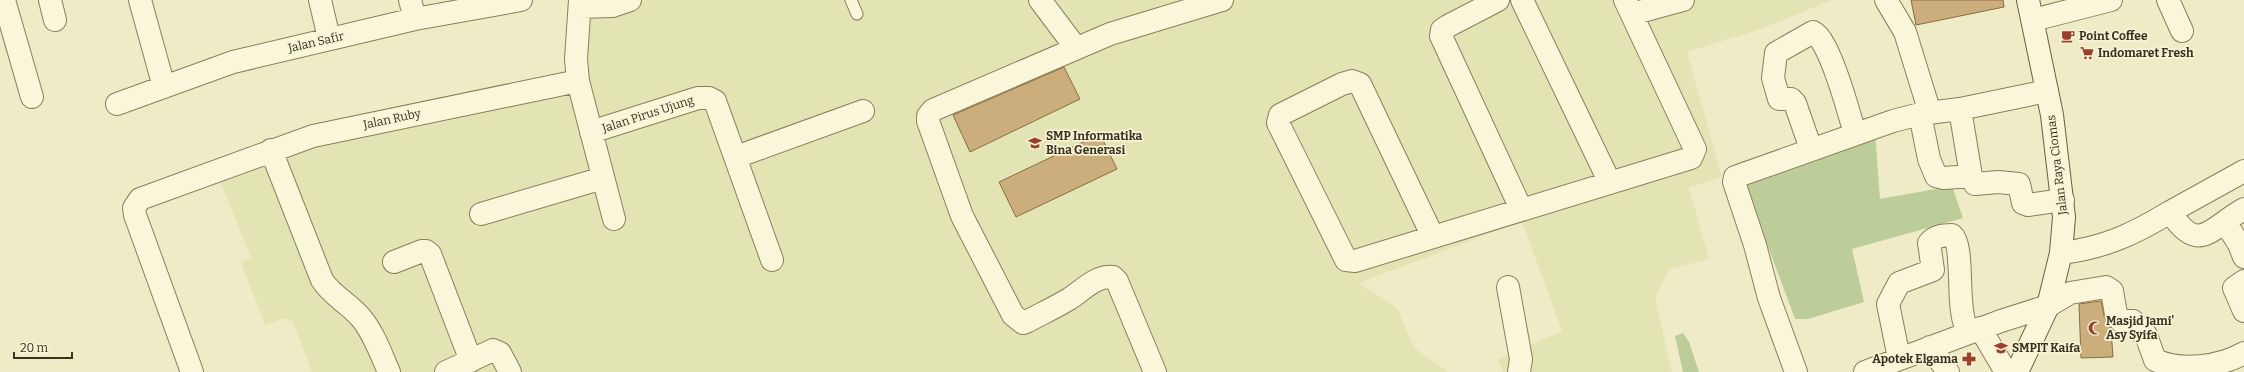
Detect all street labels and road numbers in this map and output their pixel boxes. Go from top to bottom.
street label: Jalan Safir [286,29,346,55]
street label: Jalan Pirus Ujung [599,93,696,136]
street label: Jalan Ruby [361,106,423,132]
street label: Jalan Raya Ciomas [2044,114,2070,217]

